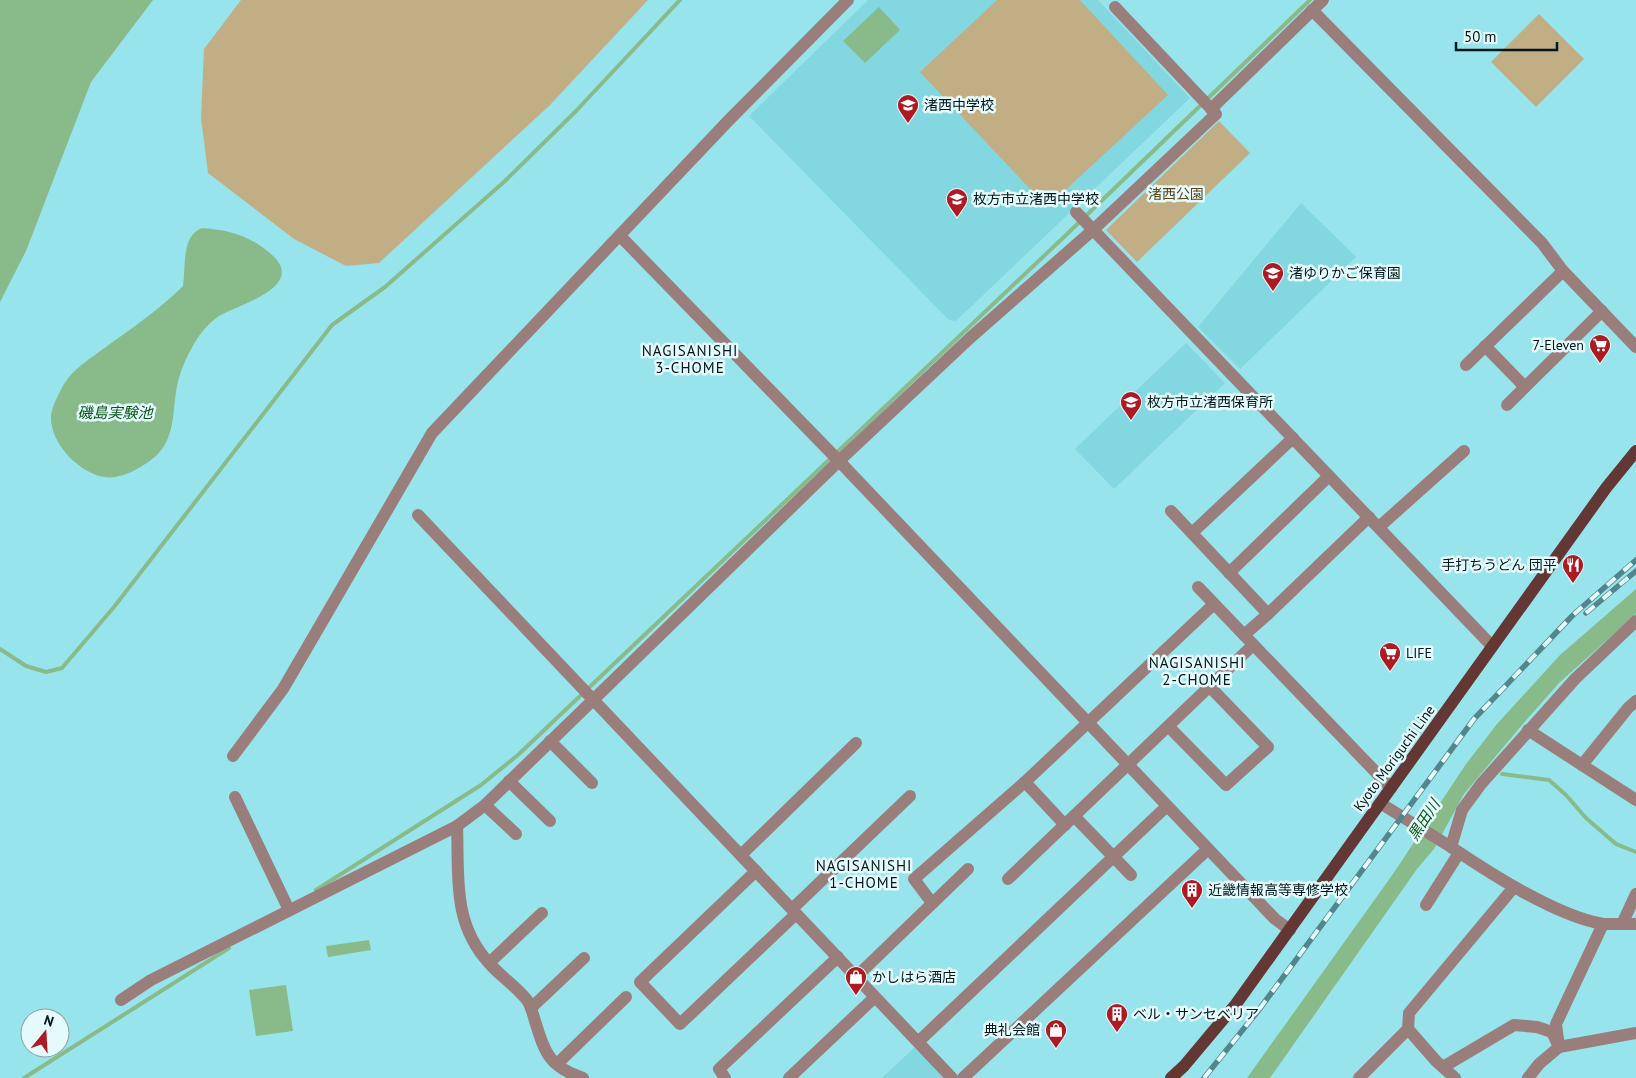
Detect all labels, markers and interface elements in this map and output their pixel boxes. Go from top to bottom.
scale bar [1456,20,1557,52]
text: 50 m [1464,27,1497,46]
school or university icon: 渚西中学校 [896,93,920,124]
place label: 渚西中学校 [924,96,994,114]
park label: 渚西公園 [1148,185,1204,203]
school or university icon: 枚方市立渚西中学校 [945,187,969,218]
place label: 枚方市立渚西中学校 [973,190,1099,208]
school or university icon: 渚ゆりかご保育園 [1261,261,1285,292]
place label: 渚ゆりかご保育園 [1289,264,1401,282]
supermarket icon: 7-Eleven [1588,333,1612,364]
place label: 7-Eleven [1532,336,1584,354]
district label: NAGISANISHI 3-CHOME [642,341,738,377]
school or university icon: 枚方市立渚西保育所 [1119,390,1143,421]
place label: 枚方市立渚西保育所 [1147,393,1273,411]
water label: 磯島実験池 [77,403,154,422]
restaurant icon: 手打ちうどん 団平 [1561,553,1585,584]
place label: 手打ちうどん 団平 [1441,556,1557,574]
supermarket icon: LIFE [1378,641,1402,672]
place label: LIFE [1406,644,1432,662]
district label: NAGISANISHI 2-CHOME [1149,653,1245,689]
street label: Kyoto Moriguchi Line [1349,701,1439,815]
water label: 黒田川 [1403,794,1445,844]
district label: NAGISANISHI 1-CHOME [816,856,912,892]
building icon: 近畿情報高等専修学校 [1180,878,1204,909]
place label: 近畿情報高等専修学校 [1208,881,1348,899]
shop icon: かしはら酒店 [844,965,868,996]
place label: かしはら酒店 [872,968,956,986]
building icon: ベル・サンセベリア [1105,1002,1129,1033]
place label: ベル・サンセベリア [1133,1005,1259,1023]
north arrow [20,1008,70,1058]
text: N [42,1011,56,1031]
shop icon: 典礼会館 [1044,1018,1068,1049]
place label: 典礼会館 [984,1021,1040,1039]

